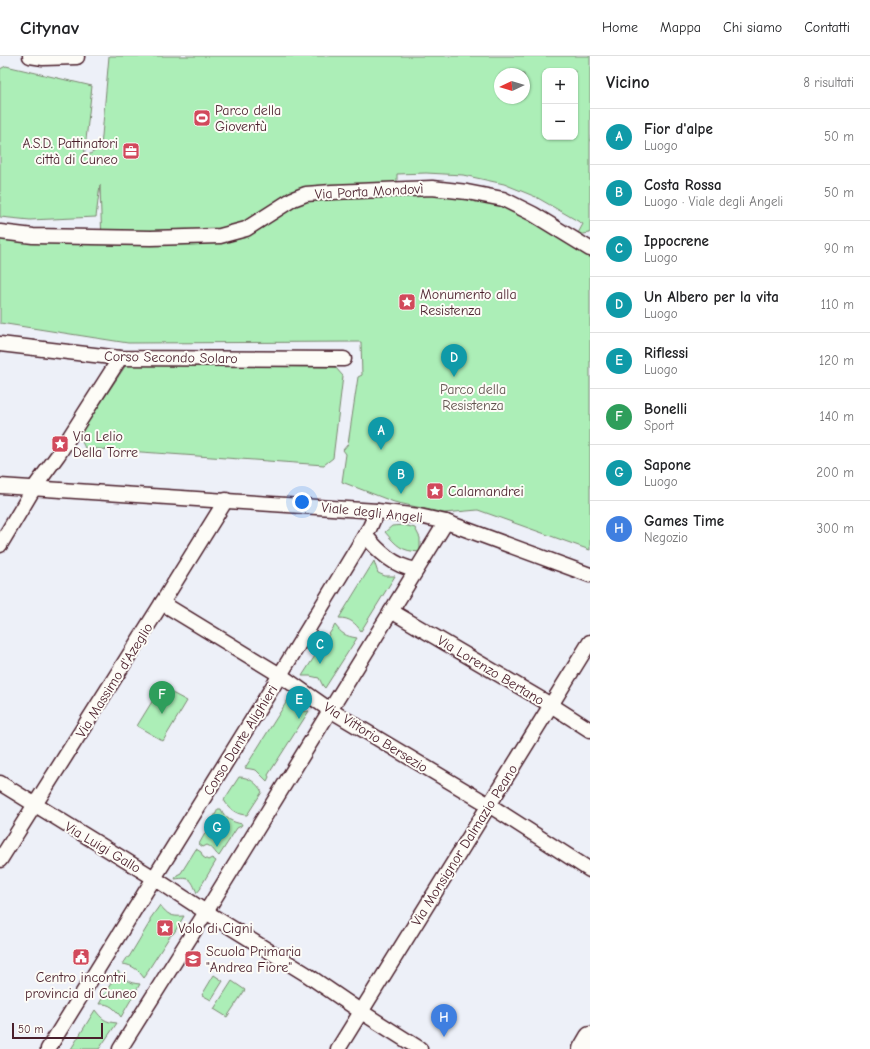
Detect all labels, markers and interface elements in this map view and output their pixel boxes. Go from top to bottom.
text: Citynav [20,17,79,39]
text: Home [602,19,638,36]
text: Mappa [660,19,701,36]
text: Chi siamo [723,19,782,36]
text: Contatti [804,19,850,36]
north arrow [494,68,530,104]
map controls [542,68,578,140]
button: + [542,68,578,104]
text: Vicino [606,73,649,92]
text: 8 risultati [803,75,854,90]
place label: Parco della Gioventù [215,102,281,135]
button: − [542,104,578,140]
sports icon: Parco della Gioventù [192,108,212,128]
text: Fior d'alpe [644,120,713,138]
text: A [615,129,623,144]
text: 50 m [824,129,854,144]
place label: A.S.D. Pattinatori città di Cuneo [22,135,118,168]
text: Luogo [644,138,678,153]
office icon: A.S.D. Pattinatori città di Cuneo [121,141,141,161]
text: Costa Rossa [644,176,722,194]
street label: Via Porta Mondovì [314,180,424,203]
text: B [615,185,623,200]
text: 50 m [824,185,854,200]
text: Luogo · Viale degli Angeli [644,194,783,209]
text: Ippocrene [644,232,709,250]
text: C [615,241,623,256]
text: 90 m [824,241,854,256]
text: Luogo [644,250,678,265]
place label: Monumento alla Resistenza [420,286,517,319]
text: Un Albero per la vita [644,288,779,306]
place icon: Monumento alla Resistenza [397,292,417,312]
text: D [615,297,623,312]
text: 110 m [821,297,854,312]
text: Luogo [644,306,678,321]
pin: D [441,344,467,377]
text: Riflessi [644,344,689,362]
street label: Corso Secondo Solaro [104,348,238,367]
text: E [615,353,623,368]
text: 120 m [819,353,854,368]
text: Luogo [644,362,678,377]
park label: Parco della Resistenza [440,381,506,414]
text: Bonelli [644,400,687,418]
text: F [615,409,623,424]
text: 140 m [820,409,854,424]
pin: A [368,417,394,450]
text: Sport [644,418,674,433]
place label: Via Lelio Della Torre [73,428,138,461]
place icon: Via Lelio Della Torre [50,434,70,454]
text: Sapone [644,456,691,474]
pin: B [388,461,414,494]
text: G [614,465,624,480]
text: 200 m [816,465,854,480]
text: Luogo [644,474,678,489]
place icon: Calamandrei [425,481,445,501]
place label: Calamandrei [448,483,524,500]
your location [292,492,312,512]
street label: Viale degli Angeli [320,499,424,526]
text: Games Time [644,512,724,530]
text: H [614,521,624,536]
text: 300 m [816,521,854,536]
text: Negozio [644,530,688,545]
street label: Via Massimo d'Azeglio [72,620,157,741]
pin: C [307,631,333,664]
street label: Via Lorenzo Bertano [434,632,547,709]
pin: F [149,681,175,714]
street label: Corso Dante Alighieri [200,682,281,799]
pin: E [286,686,312,719]
street label: Via Vittorio Bersezio [320,698,431,776]
street label: Via Monsignor Dalmazio Peano [408,761,521,929]
pin: G [204,814,230,847]
street label: Via Luigi Gallo [62,818,144,877]
place icon: Volo di Cigni [155,918,175,938]
place label: Volo di Cigni [178,920,253,937]
place label: Scuola Primaria "Andrea Fiore" [206,943,301,976]
public building icon: Centro incontri provincia di Cuneo [71,947,91,967]
school or university icon: Scuola Primaria "Andrea Fiore" [183,949,203,969]
place label: Centro incontri provincia di Cuneo [25,969,137,1002]
pin: H [431,1004,457,1037]
scale bar [12,1021,103,1040]
text: 50 m [18,1023,43,1036]

